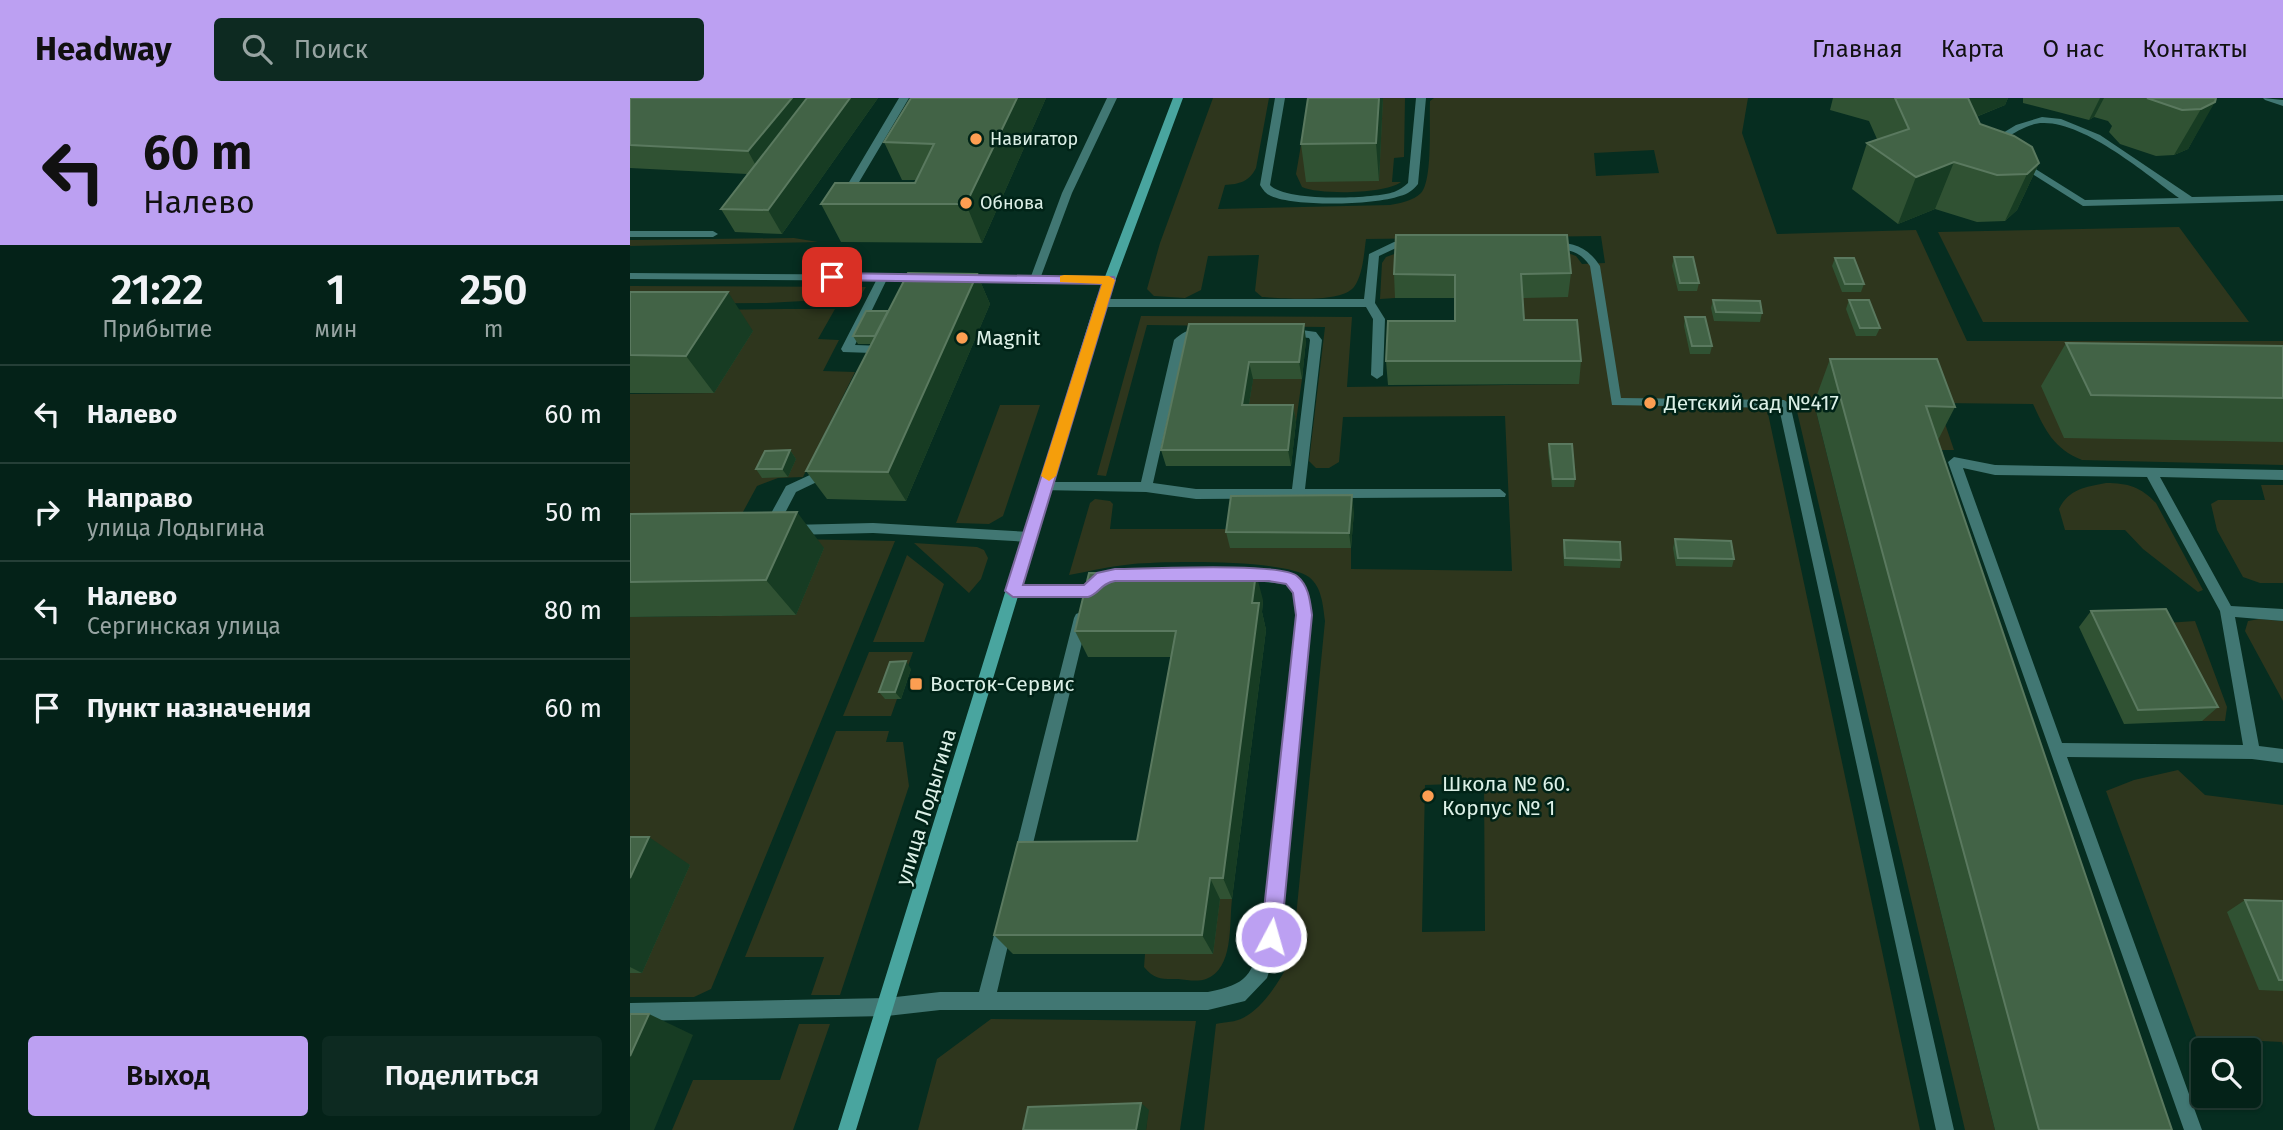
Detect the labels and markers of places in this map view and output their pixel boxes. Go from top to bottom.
place label: Навигатор [990,128,1078,150]
marker: Навигатор [968,131,984,147]
place label: Обнова [980,192,1044,214]
marker: Обнова [958,195,974,211]
pin [802,247,862,307]
place label: Magnit [976,325,1041,351]
marker: Magnit [954,330,970,346]
place label: Детский сад №417 [1663,390,1839,416]
marker: Детский сад №417 [1642,395,1658,411]
place label: Восток-Сервис [930,671,1075,697]
marker: Восток-Сервис [908,676,924,692]
place label: Школа № 60. Корпус № 1 [1442,771,1570,821]
marker: Школа № 60. Корпус № 1 [1420,788,1436,804]

